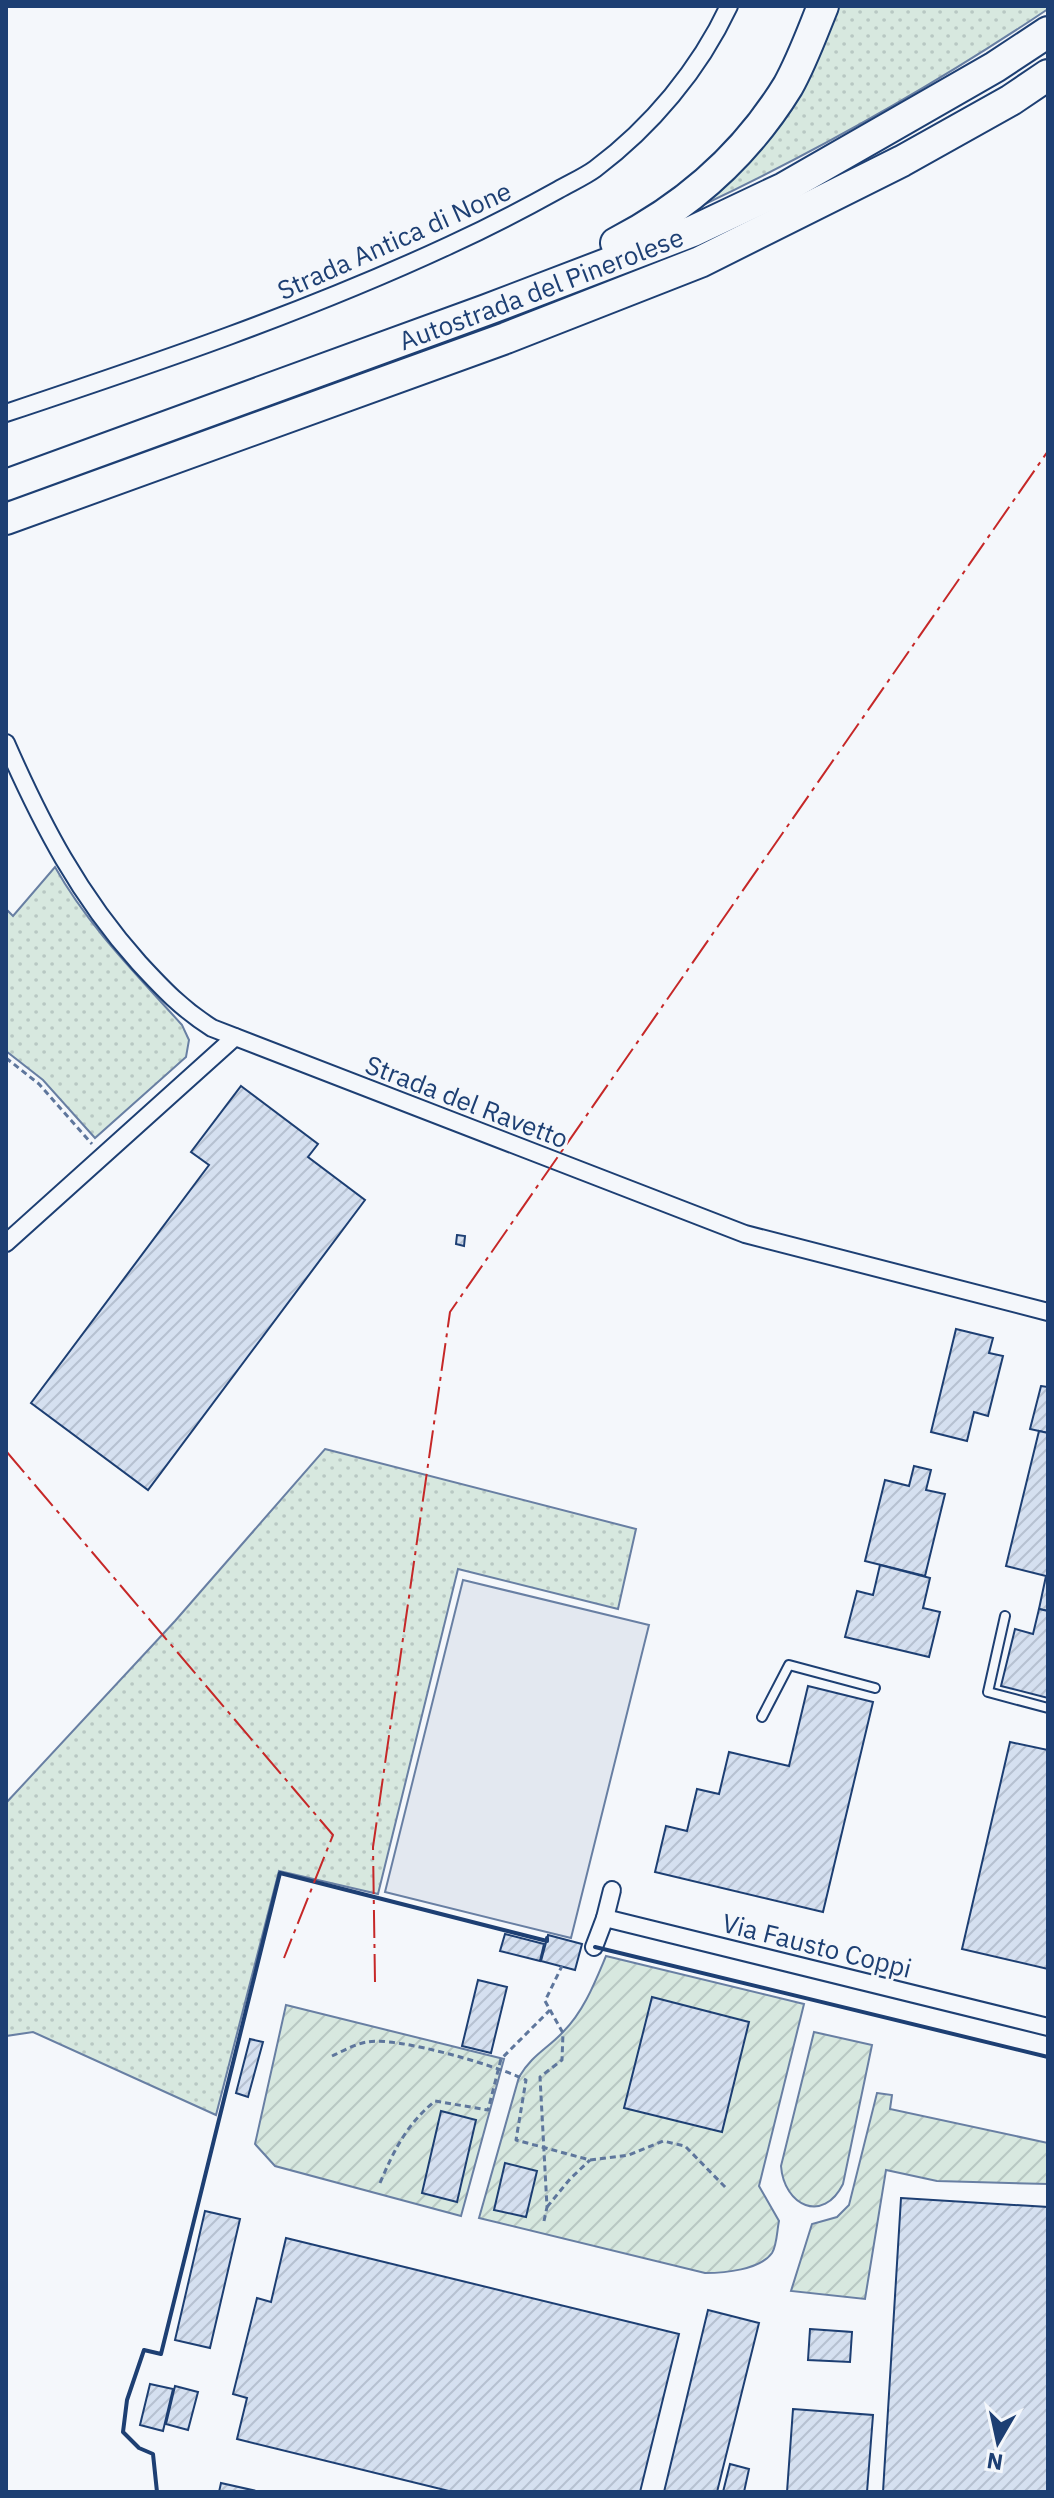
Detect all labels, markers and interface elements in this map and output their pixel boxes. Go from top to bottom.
street label: Strada Antica di None [272,173,516,307]
street label: Autostrada del Pinerolese [394,219,688,357]
street label: Strada del Ravetto [361,1047,573,1155]
street label: Via Fausto Coppi [719,1905,915,1985]
north arrow [958,2402,1038,2482]
text: N [985,2447,1005,2478]

